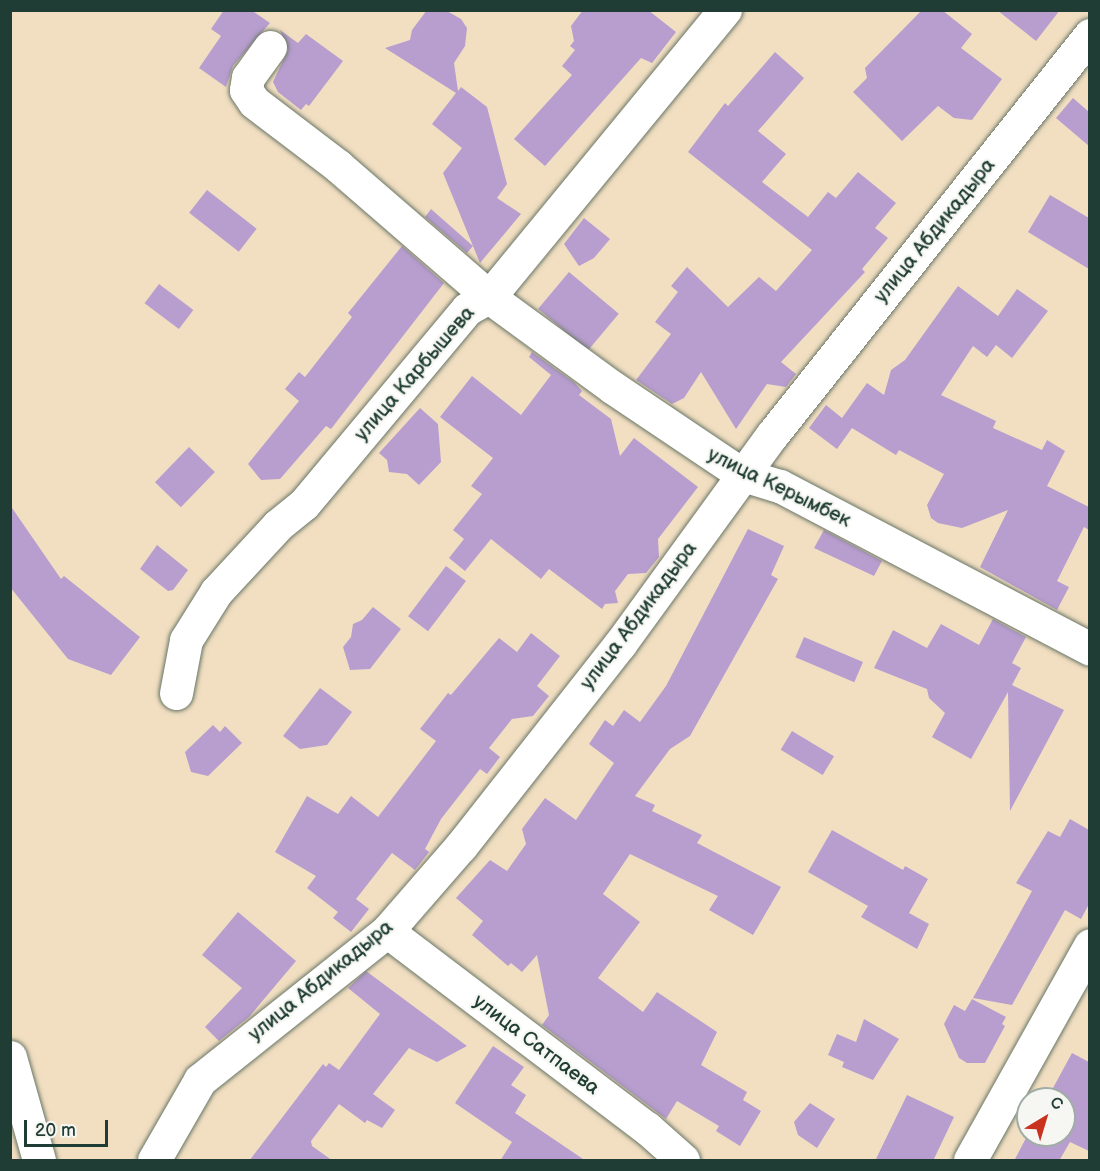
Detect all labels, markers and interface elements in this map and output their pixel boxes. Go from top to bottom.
street label: улица Абдикадыра [869,154,1001,308]
street label: улица Карбышева [350,302,480,446]
street label: улица Керымбек [703,443,855,533]
street label: улица Абдикадыра [576,537,702,695]
street label: улица Абдикадыра [244,915,398,1047]
street label: улица Сатпаева [468,990,604,1100]
north arrow [1016,1087,1076,1147]
text: С [1046,1093,1066,1115]
scale bar [27,1108,111,1146]
text: 20 m [35,1120,76,1141]

